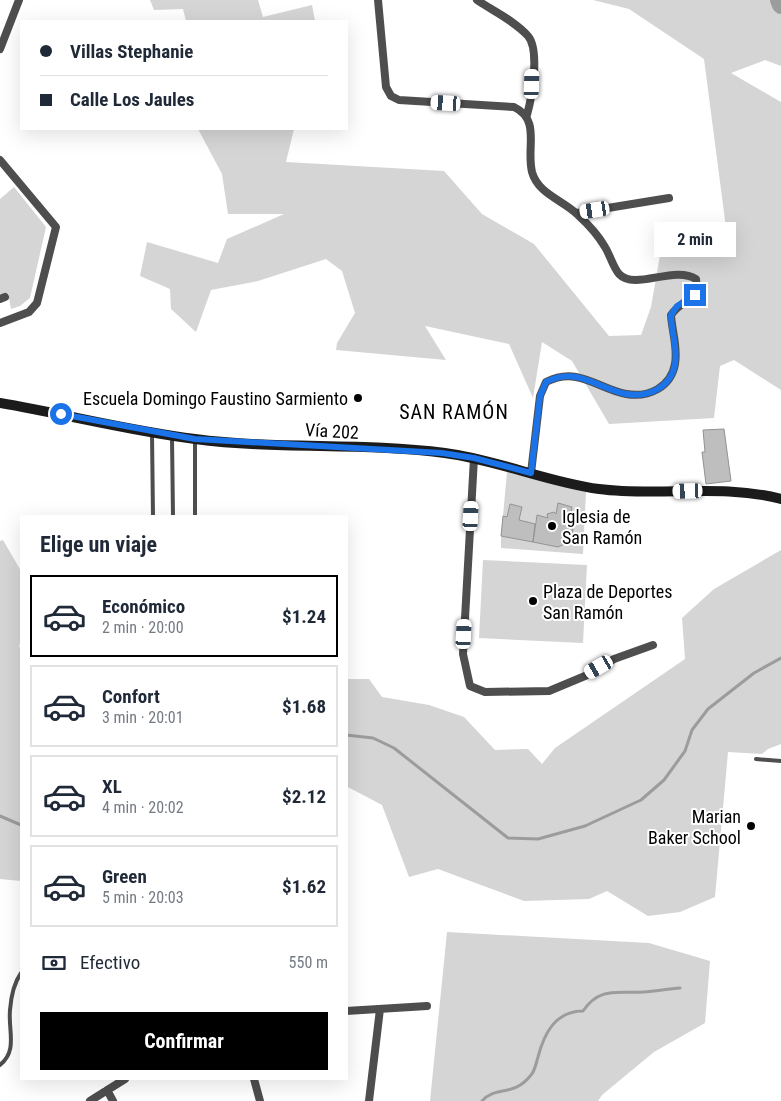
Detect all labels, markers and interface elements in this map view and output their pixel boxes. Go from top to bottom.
text: Villas Stephanie [70,40,193,63]
car [523,69,540,99]
text: Calle Los Jaules [70,88,195,111]
car [430,95,461,111]
car [579,200,610,220]
callout: 2 min [654,222,736,258]
text: 2 min [677,230,713,249]
route end [684,284,706,306]
place label: Escuela Domingo Faustino Sarmiento [83,388,348,409]
marker: Escuela Domingo Faustino Sarmiento [352,392,364,404]
district label: SAN RAMÓN [399,400,509,424]
route start [50,403,72,425]
street label: Vía 202 [305,419,359,443]
car [672,483,703,499]
car [462,501,479,531]
place label: Iglesia de San Ramón [562,506,642,548]
marker: Iglesia de San Ramón [546,520,558,532]
text: Elige un viaje [40,532,157,557]
place label: Plaza de Deportes San Ramón [543,581,672,623]
icon: car [42,594,87,639]
text: Económico [102,595,185,618]
marker: Plaza de Deportes San Ramón [527,595,539,607]
text: $1.24 [282,605,326,628]
text: 2 min · 20:00 [102,618,184,637]
car [455,619,472,649]
car [582,653,615,681]
icon: car [42,684,87,729]
text: Confort [102,685,160,708]
text: $1.68 [282,695,326,718]
text: 3 min · 20:01 [102,708,184,727]
icon: car [42,774,87,819]
text: XL [102,775,122,798]
text: $2.12 [282,785,326,808]
text: 4 min · 20:02 [102,798,184,817]
place label: Marian Baker School [648,806,741,848]
marker: Marian Baker School [745,820,757,832]
icon: car [42,864,87,909]
text: Green [102,865,147,888]
text: $1.62 [282,875,326,898]
text: 5 min · 20:03 [102,888,184,907]
icon: cash [40,949,68,977]
text: Efectivo [80,951,140,974]
text: 550 m [289,953,328,972]
button: Confirmar [40,1012,328,1070]

